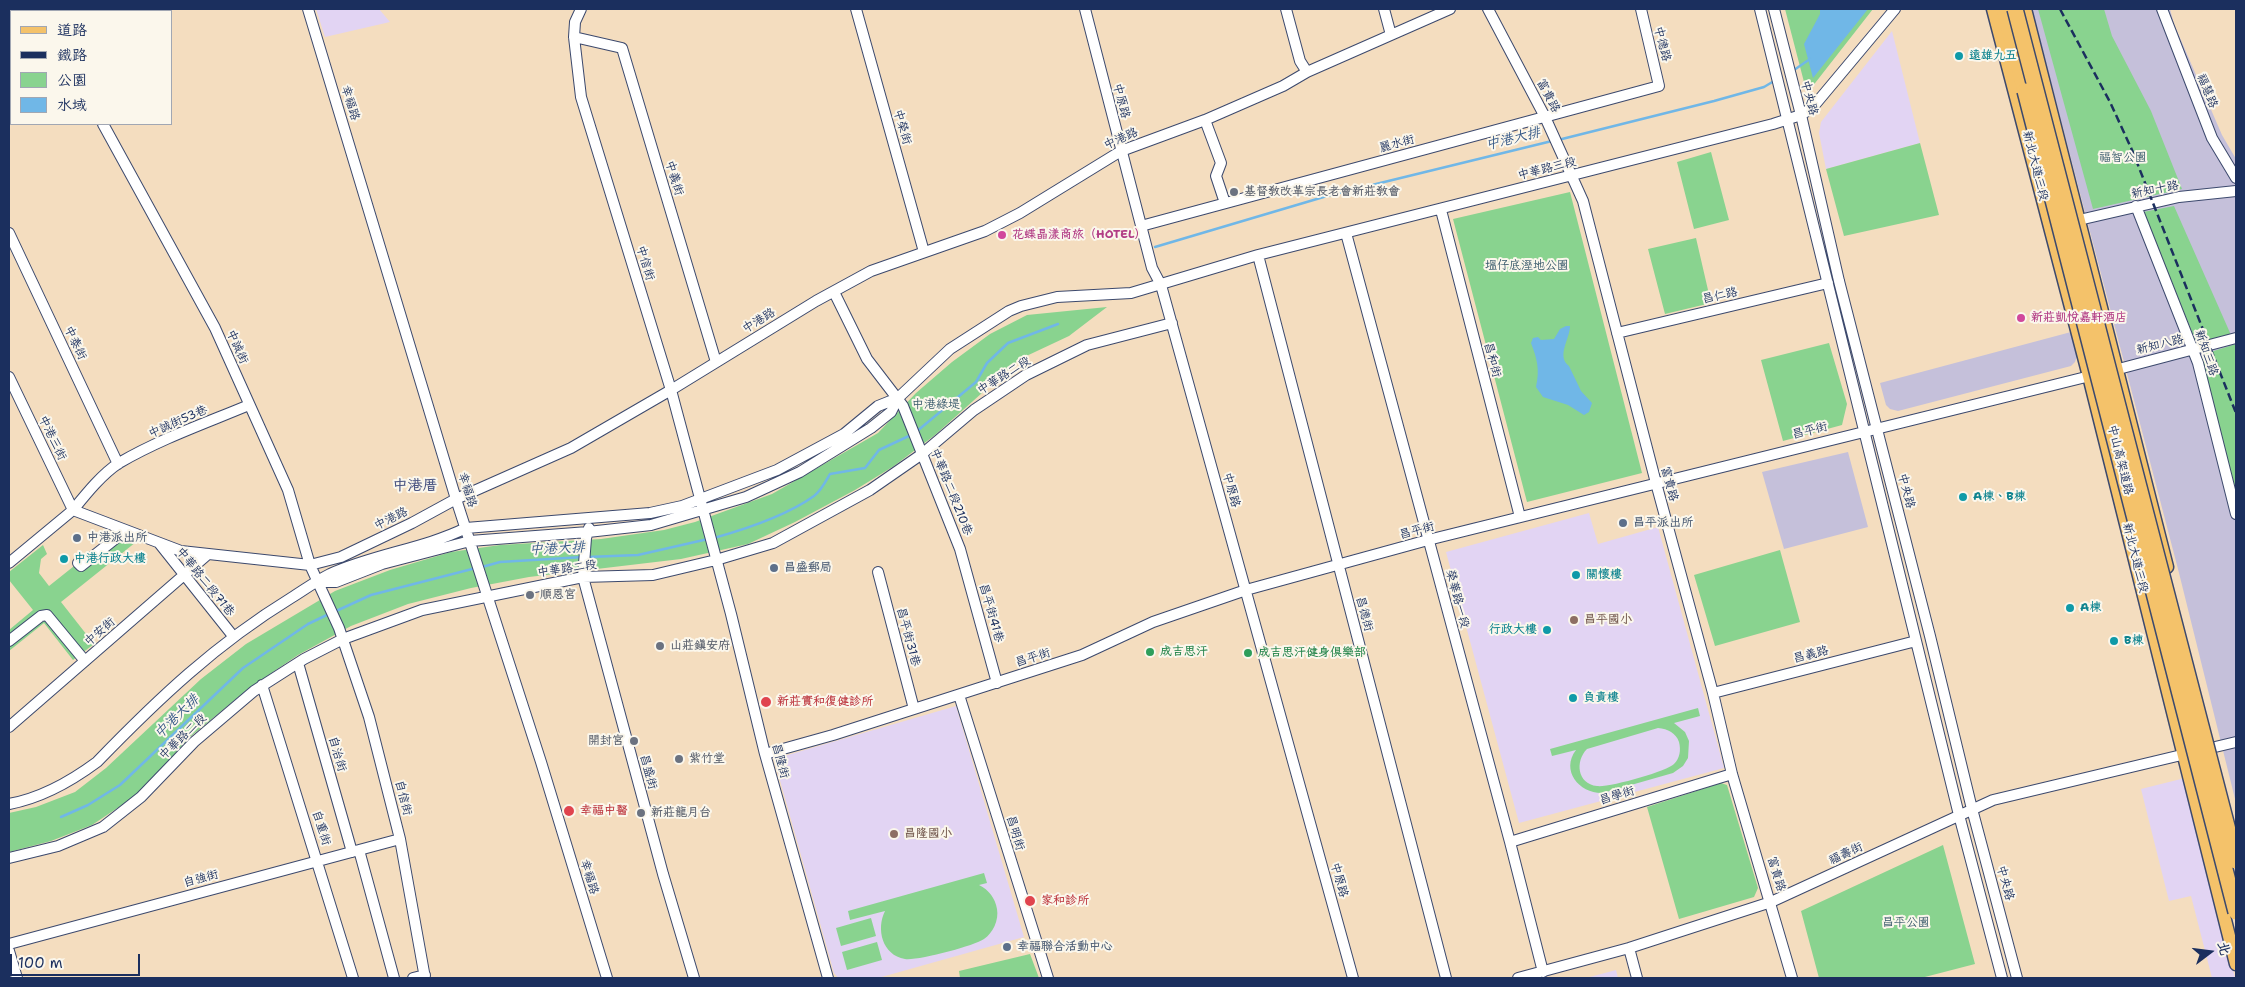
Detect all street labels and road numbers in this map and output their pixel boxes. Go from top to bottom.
street label: 中德路 [1651,25,1673,63]
street label: 福慧路 [2194,72,2220,110]
street label: 富貴路 [1533,77,1563,115]
street label: 中央路 [1798,79,1820,117]
street label: 中原路 [1110,82,1132,120]
street label: 幸福路 [338,84,362,122]
street label: 中榮街 [890,108,914,146]
street label: 中港路 [1102,125,1140,153]
street label: 新北大道三段 [2019,129,2051,203]
street label: 麗水街 [1378,132,1416,156]
street label: 中華路三段 [1516,155,1578,183]
street label: 中義街 [662,159,686,197]
street label: 新知十路 [2130,178,2180,202]
street label: 中信街 [633,244,657,282]
street label: 昌仁路 [1701,285,1739,307]
street label: 中港路 [740,306,778,336]
street label: 中泰街 [61,324,89,362]
street label: 中誠街 [223,328,251,366]
street label: 新知三路 [2191,328,2221,378]
street label: 新知八路 [2135,332,2185,358]
street label: 昌和街 [1480,341,1504,379]
street label: 中華路二段 [975,354,1033,398]
street label: 中誠街53巷 [146,403,210,441]
street label: 中港三街 [35,413,69,463]
street label: 昌平街 [1791,420,1829,442]
street label: 中山高架道路 [2104,423,2136,497]
street label: 中華路二段210巷 [927,446,975,538]
street label: 富貴路 [1657,465,1681,503]
street label: 幸福路 [455,471,479,509]
street label: 中原路 [1219,471,1243,509]
street label: 中央路 [1895,472,1917,510]
street label: 中港路 [372,505,410,533]
street label: 昌平街 [1398,519,1436,543]
street label: 新北大道三段 [2119,521,2151,595]
street label: 中華路二段71巷 [173,545,237,619]
street label: 中華路二段 [536,558,598,580]
street label: 榮華路一段 [1442,568,1472,630]
street label: 昌平街41巷 [976,582,1006,644]
street label: 昌德街 [1352,595,1376,633]
street label: 昌平街31巷 [893,606,923,668]
street label: 中安街 [82,615,118,649]
street label: 昌義路 [1792,644,1830,666]
street label: 昌平街 [1014,646,1052,670]
street label: 中華路二段 [156,711,210,763]
street label: 自治街 [325,735,349,773]
street label: 昌隆街 [768,742,792,780]
street label: 昌盛街 [636,753,660,791]
street label: 自信街 [392,779,414,817]
street label: 昌學街 [1598,784,1636,808]
street label: 自重街 [309,809,333,847]
street label: 昌明街 [1003,814,1027,852]
street label: 福壽街 [1827,840,1865,868]
street label: 富貴路 [1764,855,1788,893]
street label: 幸福路 [577,858,601,896]
street label: 中原路 [1327,861,1351,899]
street label: 中央路 [1993,864,2017,902]
street label: 自強街 [182,867,220,891]

